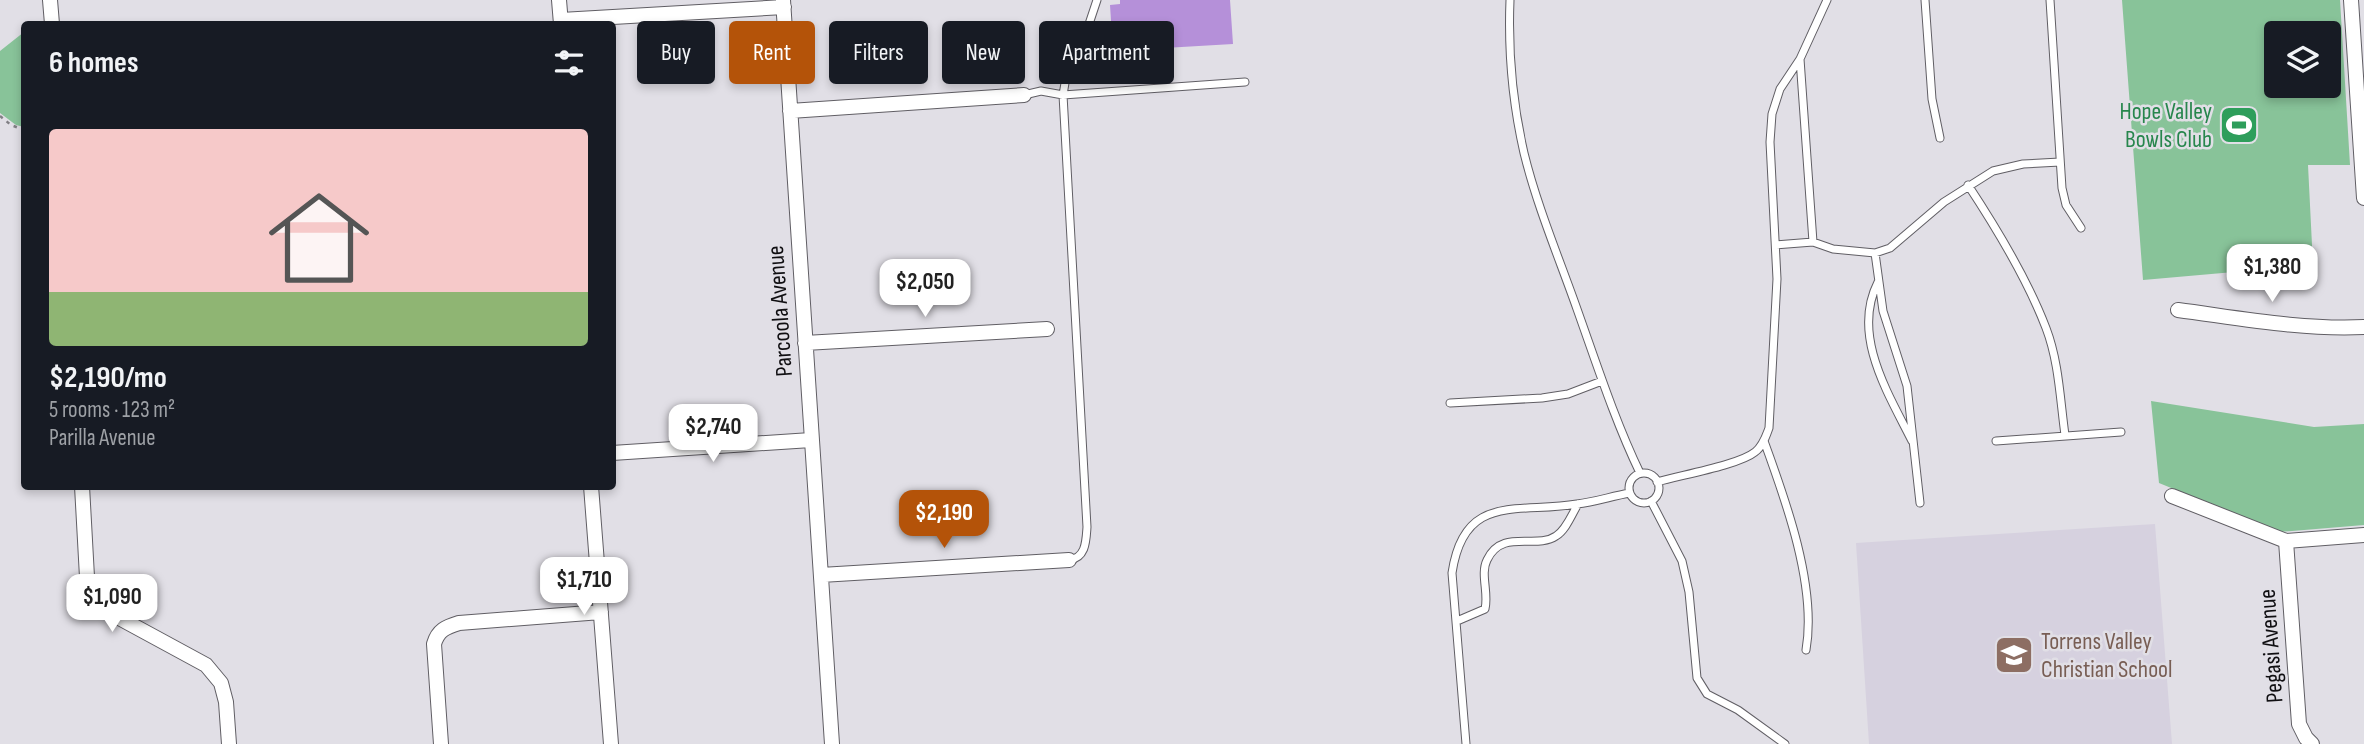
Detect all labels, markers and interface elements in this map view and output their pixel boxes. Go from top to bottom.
chip: Buy [637,21,715,84]
chip: Rent [729,21,815,84]
chip: Filters [829,21,928,84]
chip: New [942,21,1025,84]
chip: Apartment [1039,21,1174,84]
map controls [2264,21,2341,98]
button: layers [2264,21,2341,98]
icon: filters [550,44,588,82]
text: 6 homes [49,45,138,81]
place label: Hope Valley Bowls Club [2119,97,2212,154]
sports icon: Hope Valley Bowls Club [2218,104,2260,146]
icon: home [256,175,382,301]
pin: $1,380 [2215,244,2329,304]
street label: Parcoola Avenue [761,245,799,377]
text: $1,380 [2243,253,2301,281]
pin: $2,050 [868,260,982,319]
text: $2,050 [896,268,954,296]
text: $2,190/mo [49,360,167,396]
text: 5 rooms · 123 m² [49,396,175,424]
pin: $2,740 [656,405,770,464]
text: $2,740 [685,413,741,441]
text: Parilla Avenue [49,424,155,452]
pin: $2,190 [887,490,1001,550]
text: $2,190 [915,499,973,527]
pin: $1,710 [527,558,641,617]
text: $1,710 [556,566,612,594]
pin: $1,090 [55,574,169,634]
text: $1,090 [82,583,142,611]
street label: Pegasi Avenue [2253,588,2289,704]
place label: Torrens Valley Christian School [2041,627,2173,684]
school or university icon: Torrens Valley Christian School [1993,634,2035,676]

